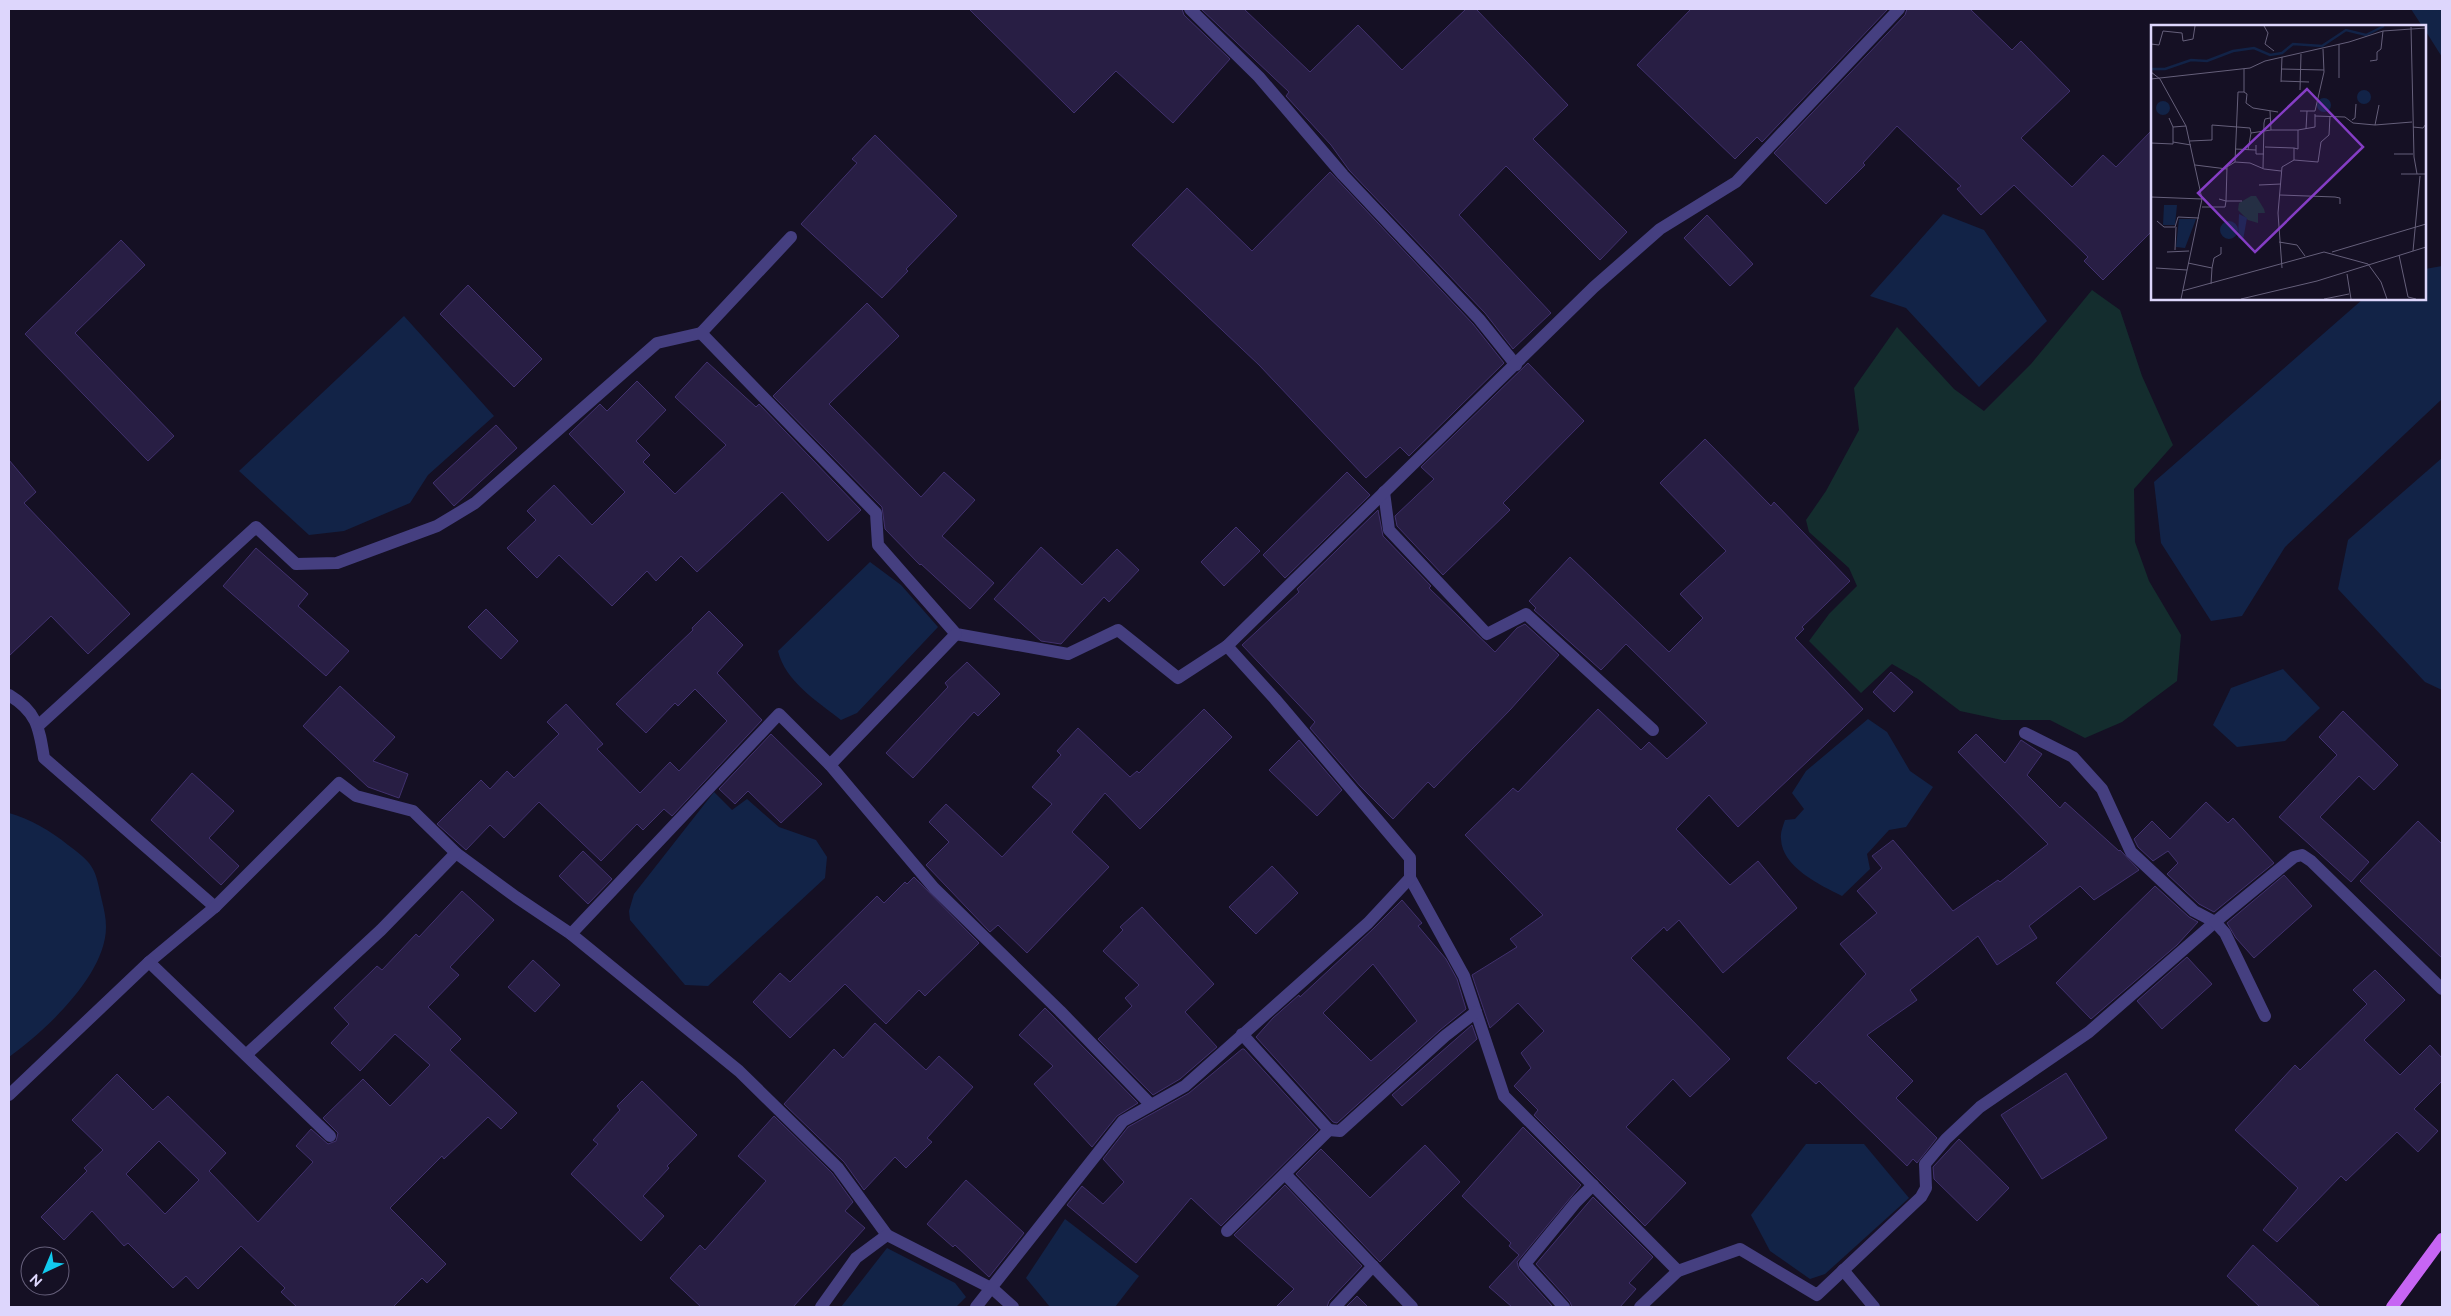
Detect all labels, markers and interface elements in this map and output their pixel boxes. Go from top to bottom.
inset map [2151,25,2426,300]
north arrow [20,1246,70,1296]
text: N [27,1271,45,1290]

